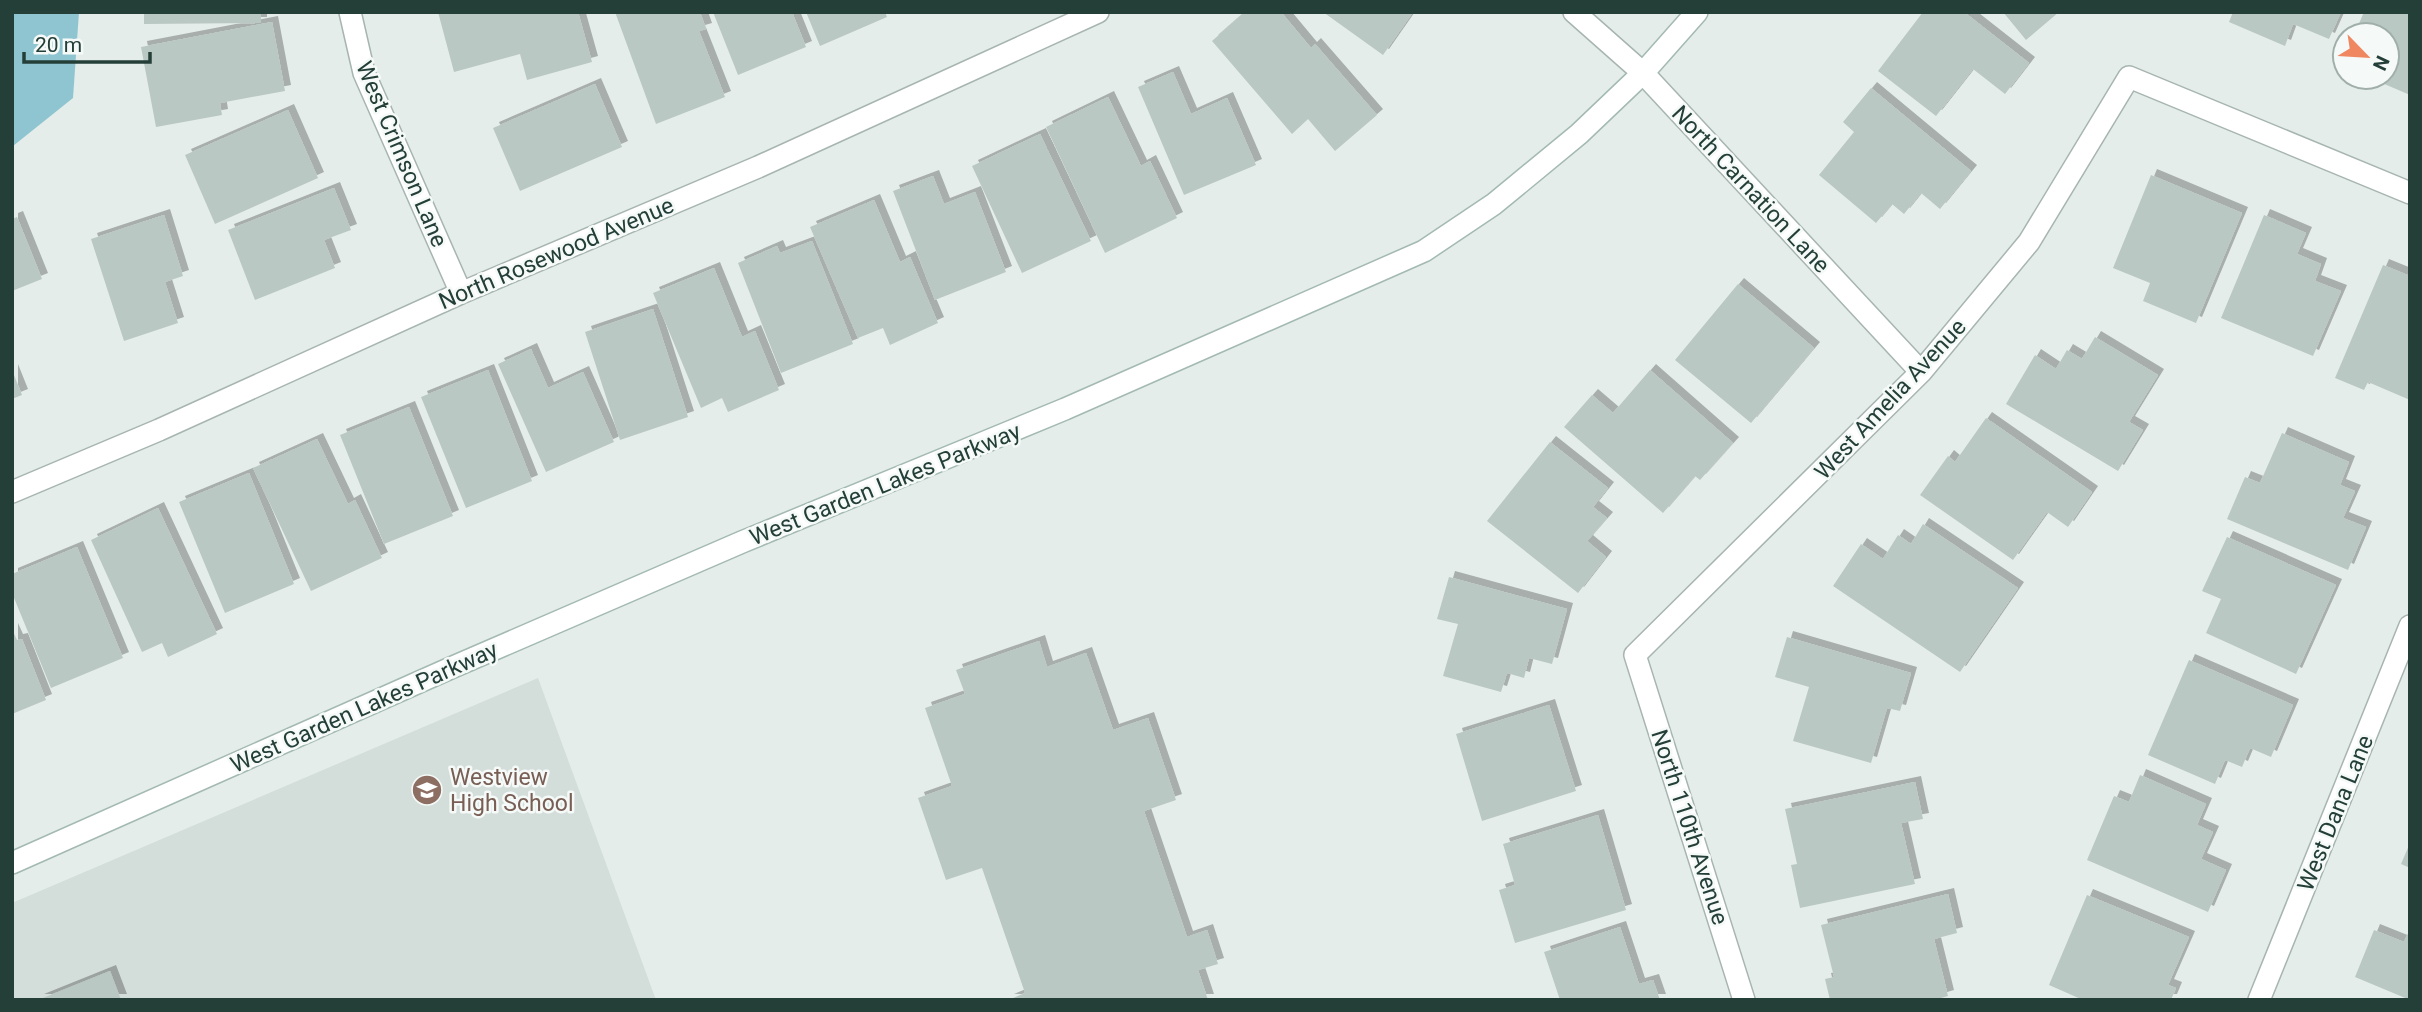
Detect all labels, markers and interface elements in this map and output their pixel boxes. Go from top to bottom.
scale bar [24,21,150,65]
north arrow [2331,21,2401,91]
text: 20 m [35,33,82,57]
text: N [2368,52,2394,74]
street label: West Crimson Lane [350,57,453,251]
street label: North Carnation Lane [1666,100,1835,279]
street label: North Rosewood Avenue [435,192,678,315]
street label: West Amelia Avenue [1809,314,1972,485]
street label: West Garden Lakes Parkway [746,418,1025,551]
street label: West Garden Lakes Parkway [226,636,502,779]
street label: North 110th Avenue [1645,726,1734,928]
street label: West Dana Lane [2292,731,2379,895]
place label: Westview High School [450,764,573,817]
school or university icon: Westview High School [410,773,444,807]

